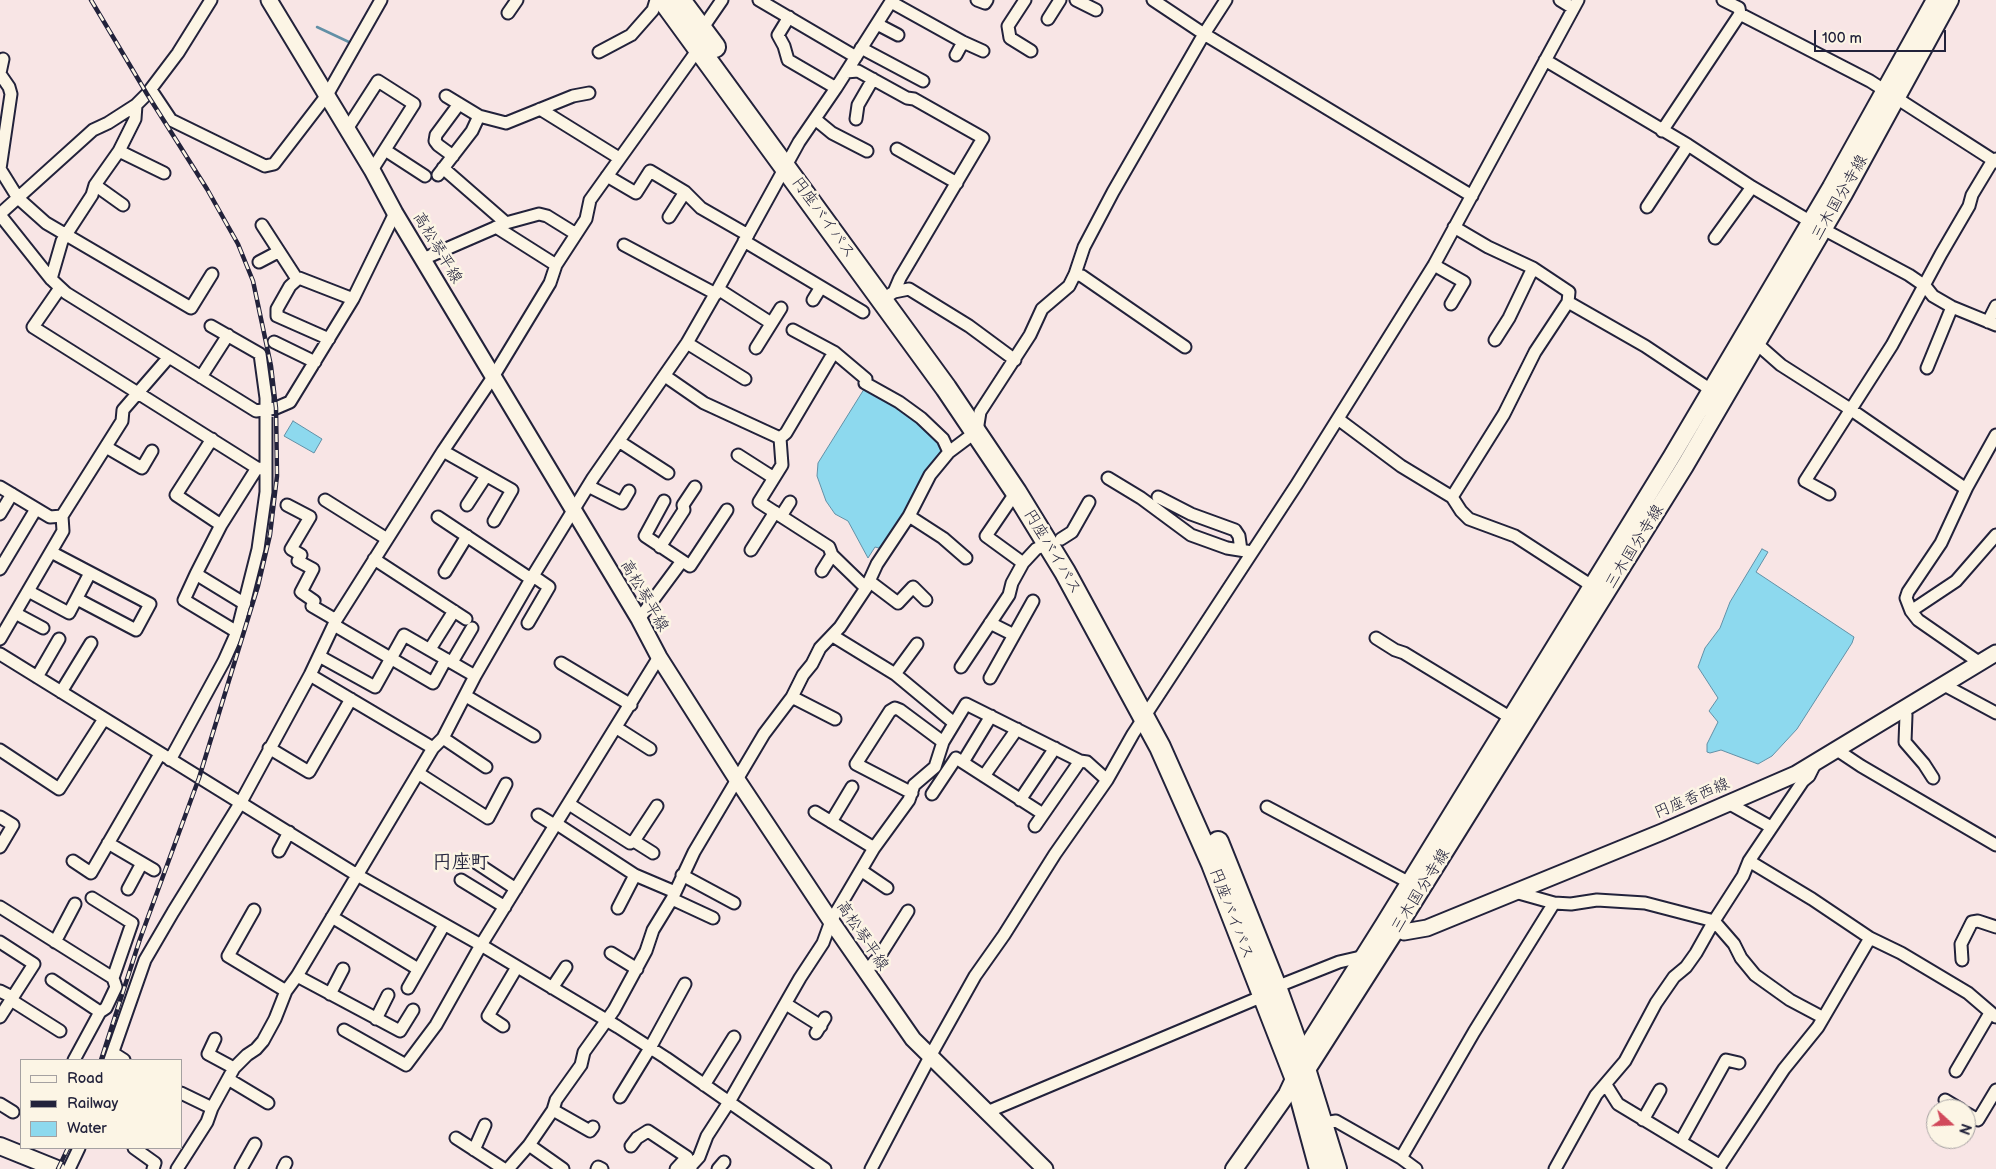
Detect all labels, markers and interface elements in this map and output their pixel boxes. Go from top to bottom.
scale bar [1816,20,1948,52]
text: 100 m [1822,29,1862,48]
street label: 三木国分寺線 [1808,152,1872,244]
street label: 円座バイパス [787,174,859,262]
street label: 高松琴平線 [408,209,466,287]
street label: 三木国分寺線 [1601,501,1669,593]
street label: 円座バイパス [1019,506,1085,598]
street label: 高松琴平線 [616,557,672,635]
street label: 円座香西線 [1651,775,1733,823]
street label: 三木国分寺線 [1387,845,1455,937]
district label: 円座町 [433,852,489,874]
street label: 円座バイパス [1205,866,1257,962]
street label: 高松琴平線 [832,897,892,975]
legend [20,1059,182,1149]
text: Road [67,1069,103,1088]
text: Railway [67,1094,118,1113]
north arrow [1926,1099,1976,1149]
text: Water [67,1119,107,1138]
text: N [1955,1121,1974,1137]

